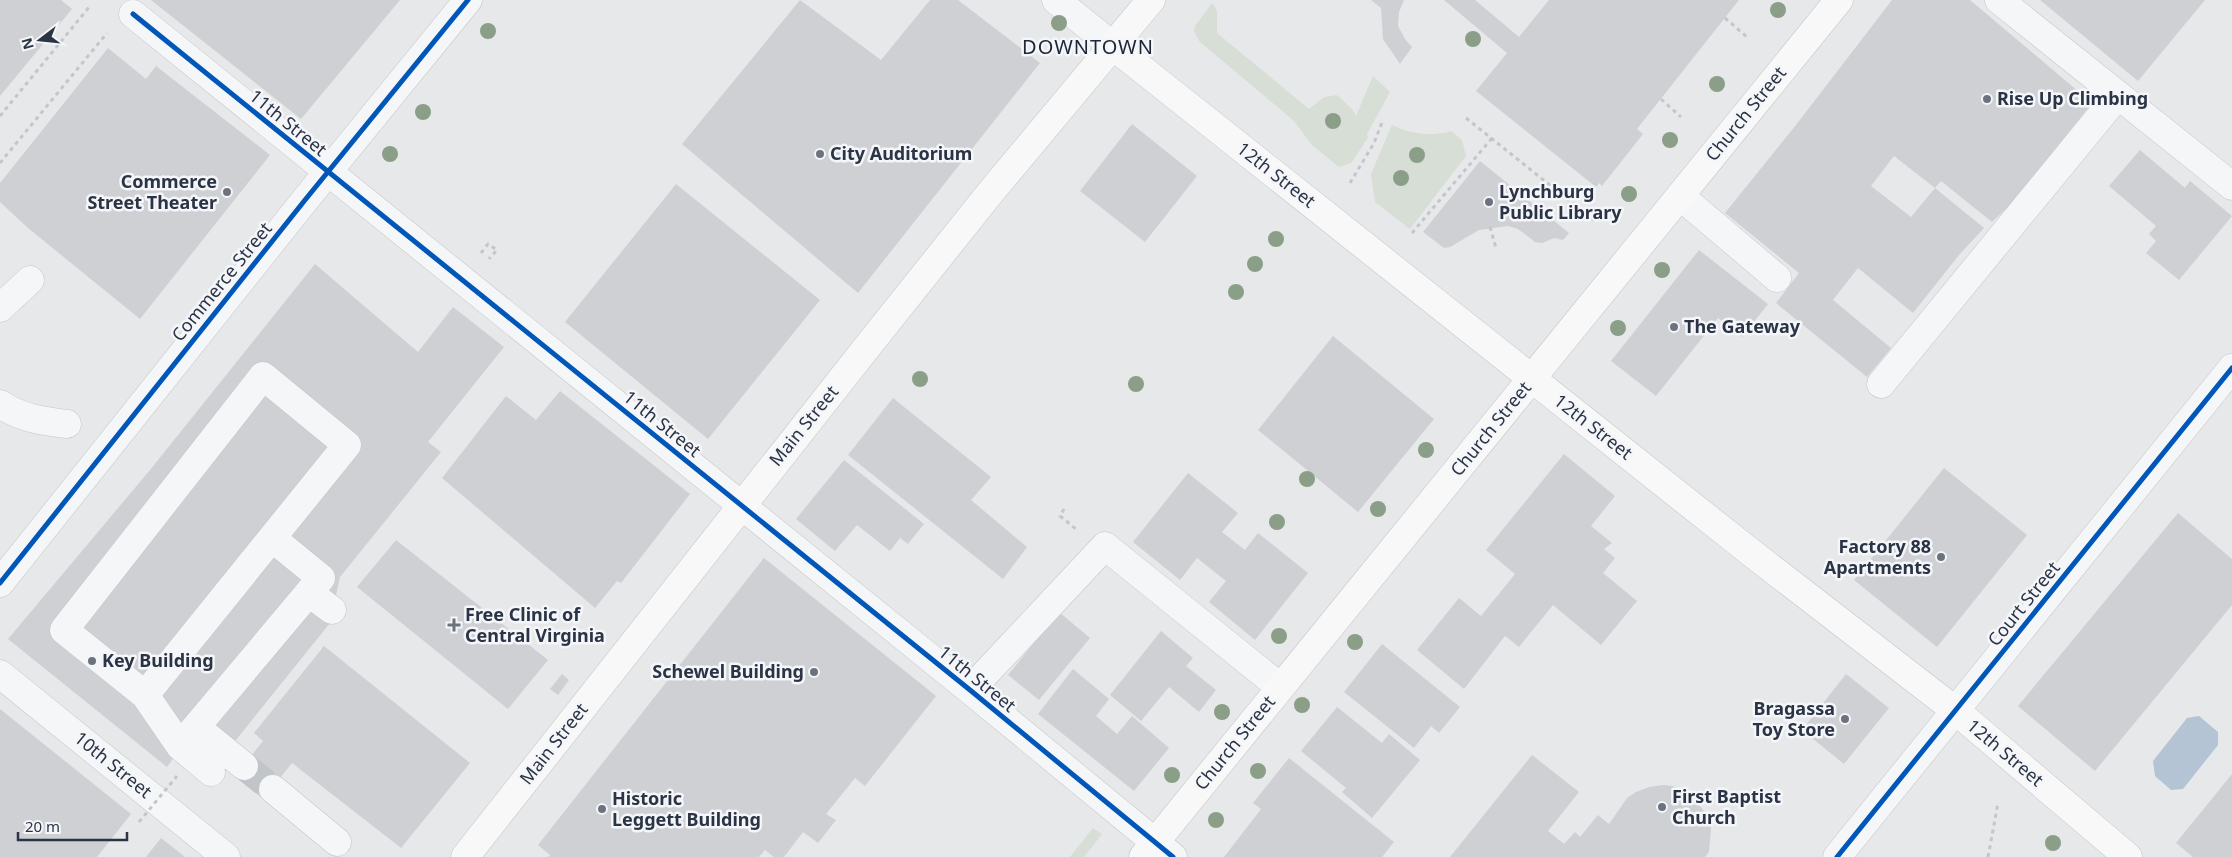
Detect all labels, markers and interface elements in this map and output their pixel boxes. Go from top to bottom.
north arrow [15,15,65,65]
district label: DOWNTOWN [1022,33,1154,60]
text: N [16,36,38,52]
street label: Church Street [1700,61,1791,166]
street label: 11th Street [245,84,333,161]
place label: Rise Up Climbing [1997,86,2148,110]
marker: Rise Up Climbing [1981,93,1993,105]
street label: 12th Street [1233,136,1321,213]
place label: City Auditorium [830,141,972,165]
marker: City Auditorium [814,148,826,160]
place label: Commerce Street Theater [87,169,217,214]
place label: Lynchburg Public Library [1499,179,1622,224]
marker: Commerce Street Theater [221,186,233,198]
marker: Lynchburg Public Library [1483,196,1495,208]
street label: Commerce Street [166,216,277,346]
place label: The Gateway [1684,314,1801,338]
marker: The Gateway [1668,321,1680,333]
street label: Church Street [1445,376,1536,481]
street label: Main Street [763,380,843,471]
street label: 11th Street [619,385,707,462]
street label: 12th Street [1550,388,1638,465]
place label: Factory 88 Apartments [1824,534,1931,579]
marker: Factory 88 Apartments [1935,551,1947,563]
street label: Court Street [1982,556,2065,651]
place label: Free Clinic of Central Virginia [465,602,605,647]
marker: Free Clinic of Central Virginia [447,618,461,632]
street label: 11th Street [934,640,1022,717]
place label: Key Building [102,648,214,672]
marker: Key Building [86,655,98,667]
place label: Schewel Building [652,659,804,683]
marker: Schewel Building [808,666,820,678]
street label: Church Street [1189,690,1280,795]
place label: Bragassa Toy Store [1753,696,1835,741]
street label: Main Street [514,697,593,789]
marker: Bragassa Toy Store [1839,713,1851,725]
street label: 12th Street [1962,713,2049,792]
street label: 10th Street [70,726,158,803]
place label: First Baptist Church [1672,784,1781,829]
place label: Historic Leggett Building [612,786,761,831]
marker: First Baptist Church [1656,801,1668,813]
marker: Historic Leggett Building [596,803,608,815]
scale bar [18,810,126,842]
text: 20 m [25,816,60,836]

